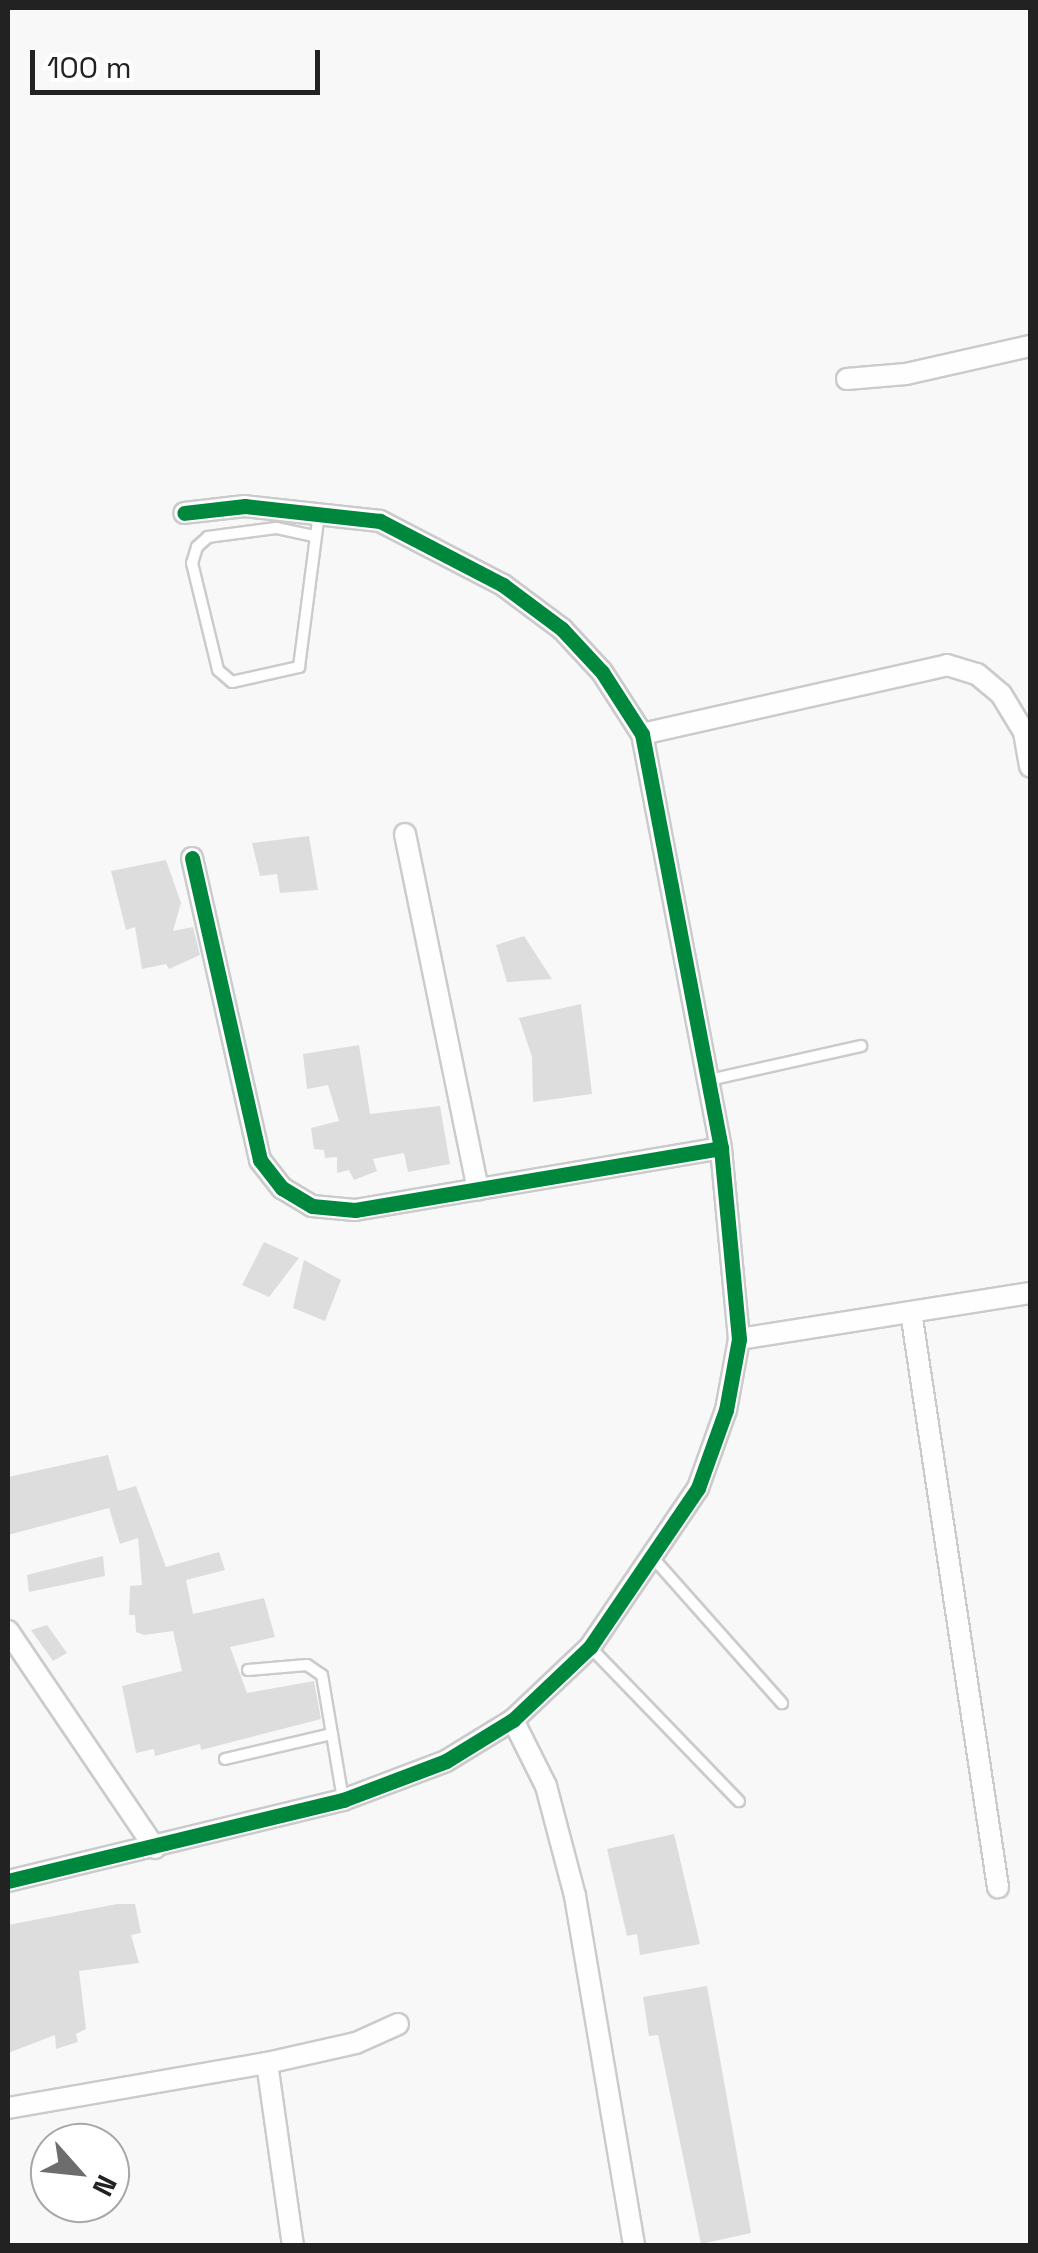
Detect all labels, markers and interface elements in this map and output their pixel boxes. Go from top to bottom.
scale bar [35,30,325,92]
text: 100 m [47,48,132,87]
north arrow [30,2123,130,2223]
text: N [85,2169,125,2202]

